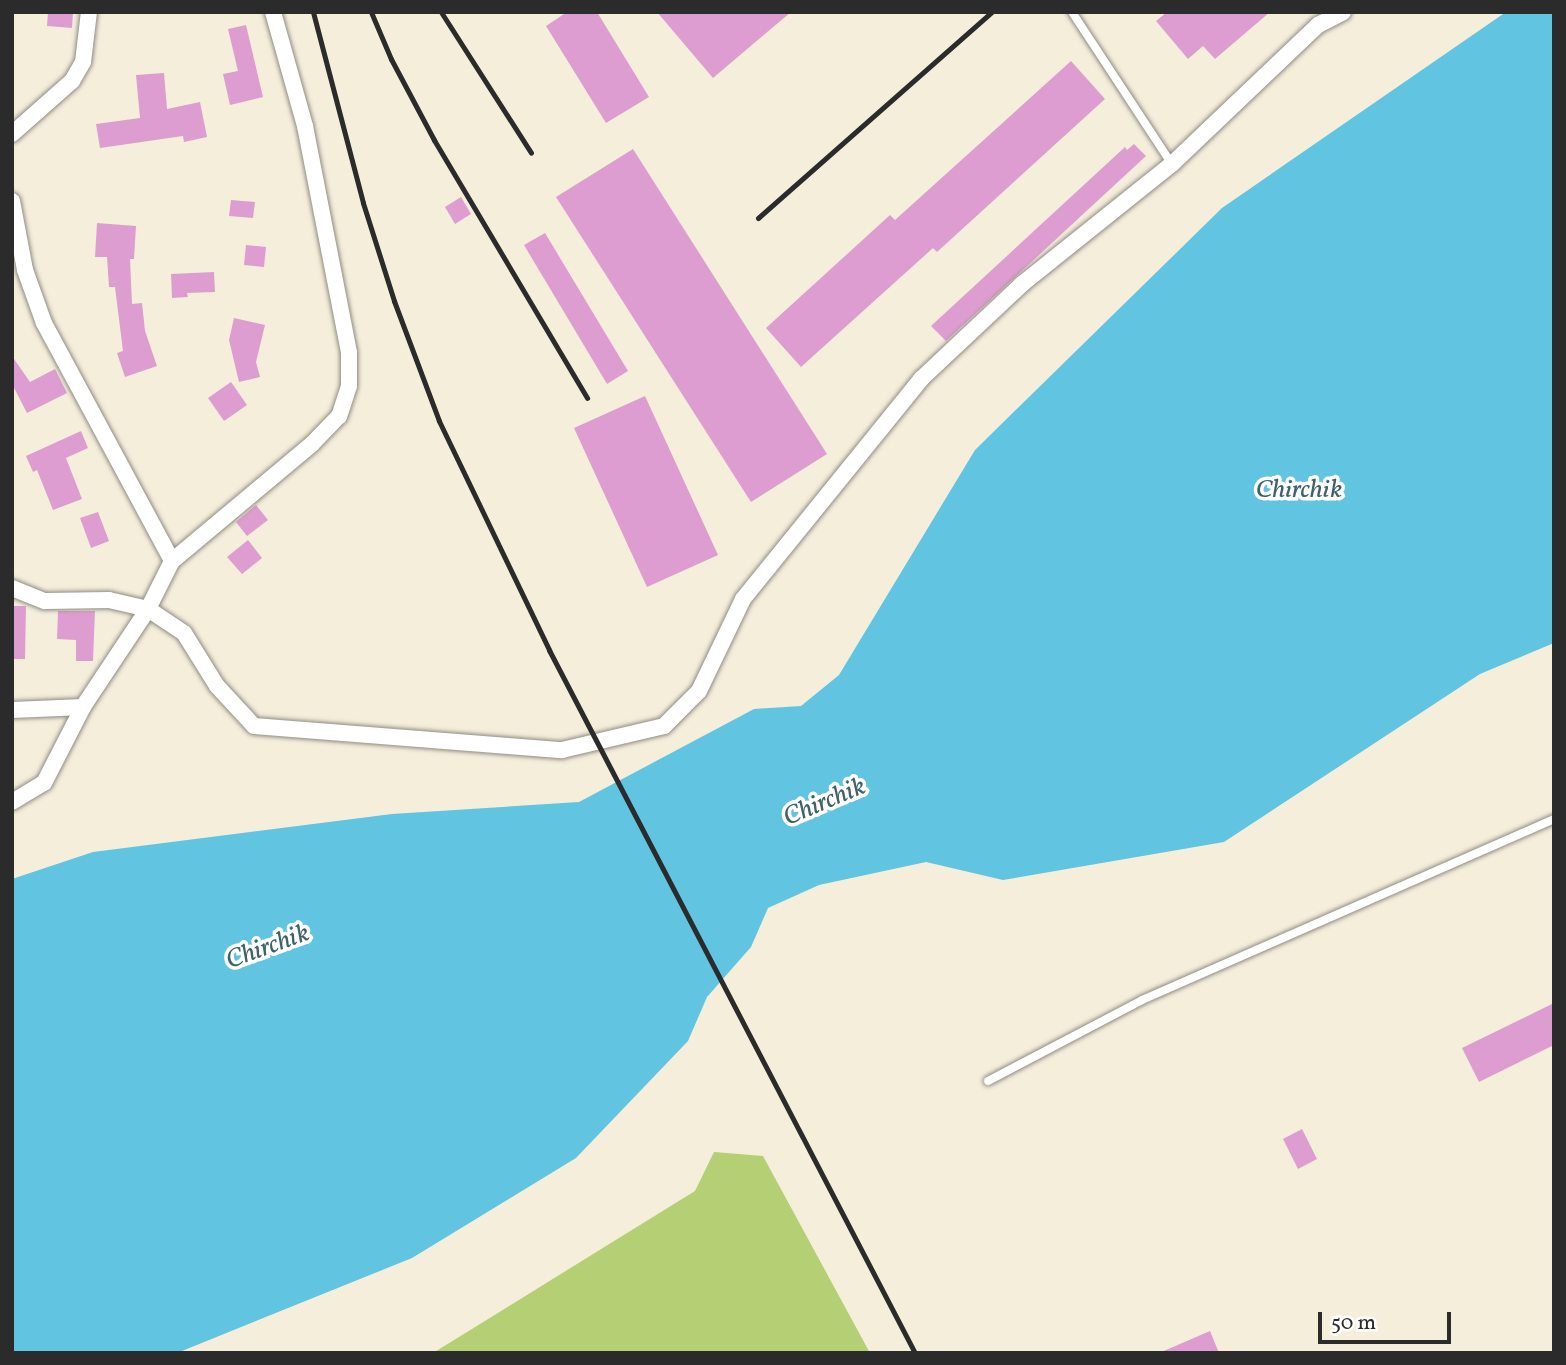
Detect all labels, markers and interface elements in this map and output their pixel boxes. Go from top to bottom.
water label: Chirchik [1256,475,1342,507]
water label: Chirchik [779,772,871,834]
water label: Chirchik [222,919,314,977]
scale bar [1321,1298,1454,1342]
text: 50 m [1331,1309,1376,1338]

